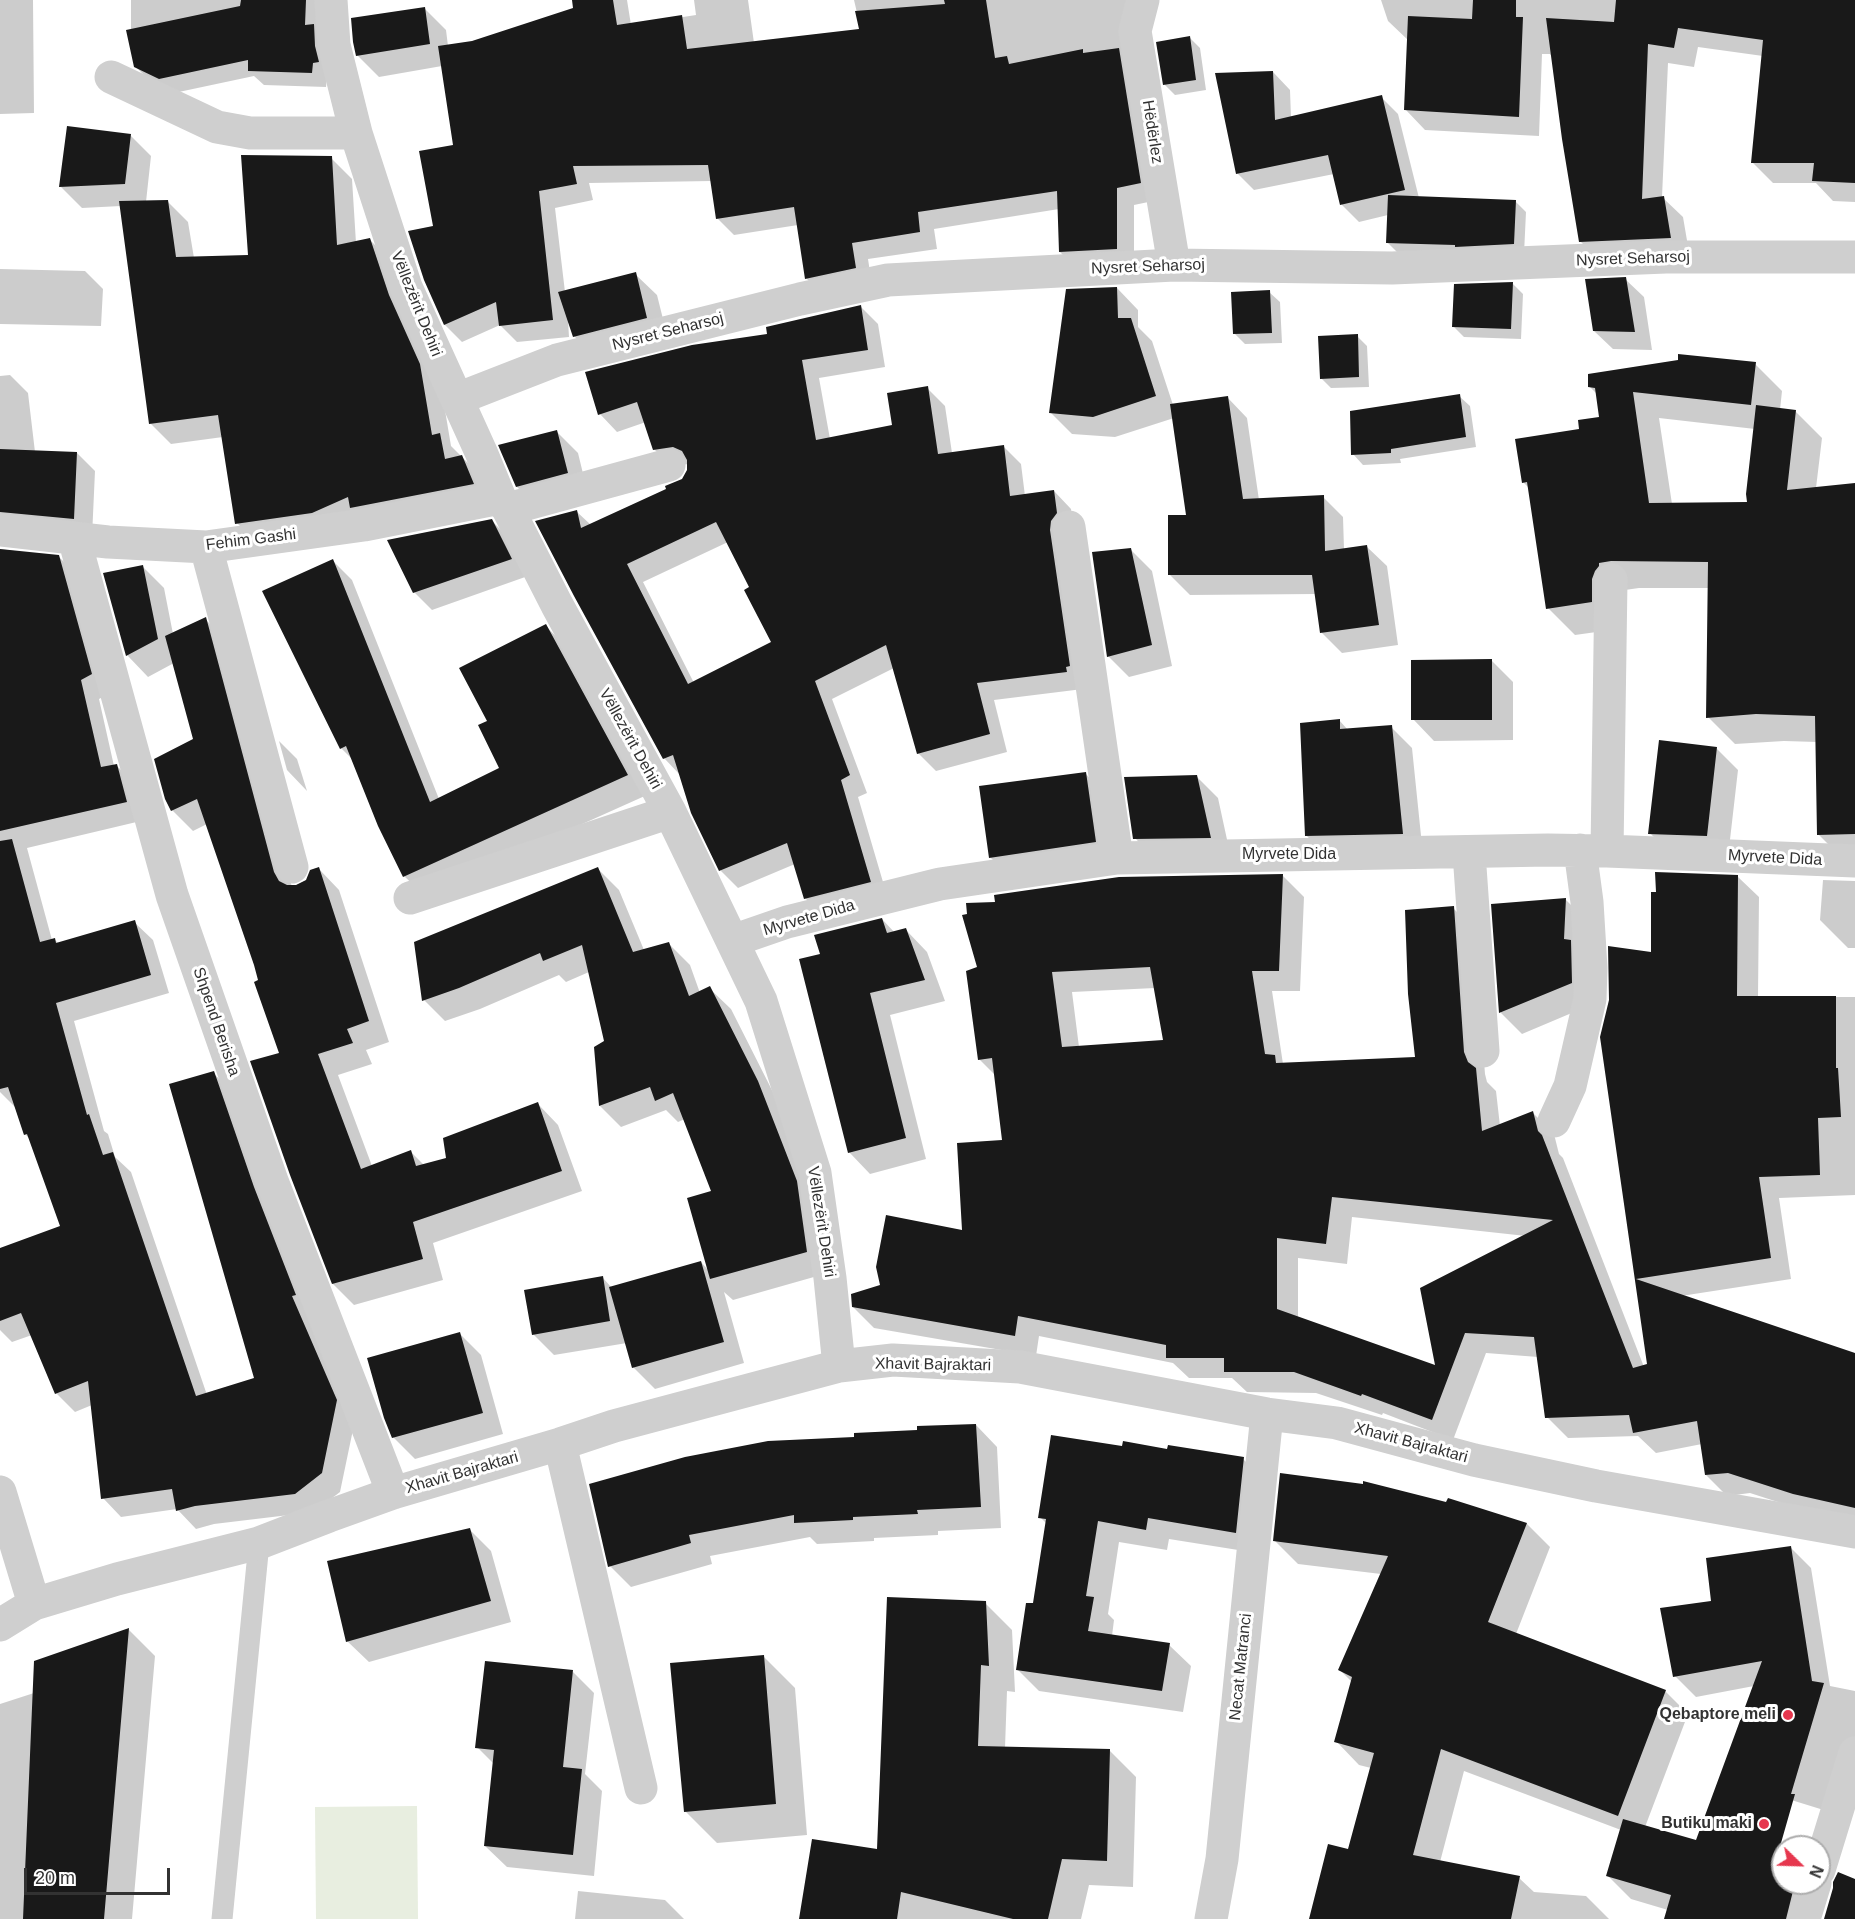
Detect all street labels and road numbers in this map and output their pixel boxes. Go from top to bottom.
street label: Hëdërlez [1138,99,1166,165]
street label: Nysret Seharsoj [1576,247,1690,271]
street label: Vëllezërit Dehiri [386,248,446,360]
street label: Nysret Seharsoj [1091,255,1205,279]
street label: Nysret Seharsoj [610,309,726,355]
street label: Fehim Gashi [205,525,297,555]
street label: Vëllezërit Dehiri [594,685,666,793]
street label: Myrvete Dida [1242,845,1336,865]
street label: Myrvete Dida [1727,846,1823,870]
street label: Myrvete Dida [761,896,857,940]
street label: Shpend Berisha [188,965,244,1079]
street label: Vëllezërit Dehiri [803,1165,839,1279]
street label: Xhavit Bajraktari [875,1354,991,1376]
street label: Xhavit Bajraktari [1352,1419,1470,1467]
street label: Xhavit Bajraktari [403,1448,521,1498]
street label: Necat Matranci [1226,1612,1256,1722]

